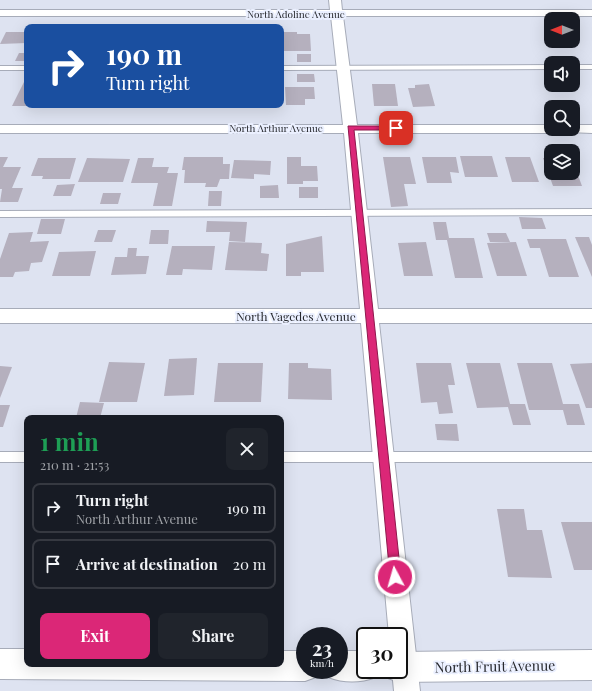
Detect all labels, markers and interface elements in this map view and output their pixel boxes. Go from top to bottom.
street label: North Adoline Avenue [247,7,345,21]
north arrow [544,12,580,48]
map controls [544,12,580,180]
text: 190 m [106,35,182,72]
icon: right [40,40,92,92]
button: sound [544,56,580,92]
text: Turn right [106,71,189,95]
button: search [544,100,580,136]
pin [379,111,413,145]
icon: arrive [385,117,407,139]
street label: North Arthur Avenue [229,121,323,135]
button: layers [544,144,580,180]
street label: North Vagedes Avenue [236,308,356,324]
text: 1 min [40,425,99,457]
button: close [226,428,268,470]
text: 210 m · 21:53 [40,456,109,473]
text: Turn right [76,490,149,510]
icon: right [42,497,64,519]
text: 190 m [227,498,266,518]
text: North Arthur Avenue [76,510,198,527]
icon: arrive [42,553,64,575]
text: Arrive at destination [76,554,218,574]
text: 20 m [233,554,266,574]
position arrow [374,556,416,598]
button: Exit [40,613,150,659]
button: Share [158,613,268,659]
speed limit sign: 30 [356,627,408,679]
text: 23 [312,634,332,661]
street label: North Fruit Avenue [435,655,555,677]
text: km/h [310,656,334,670]

